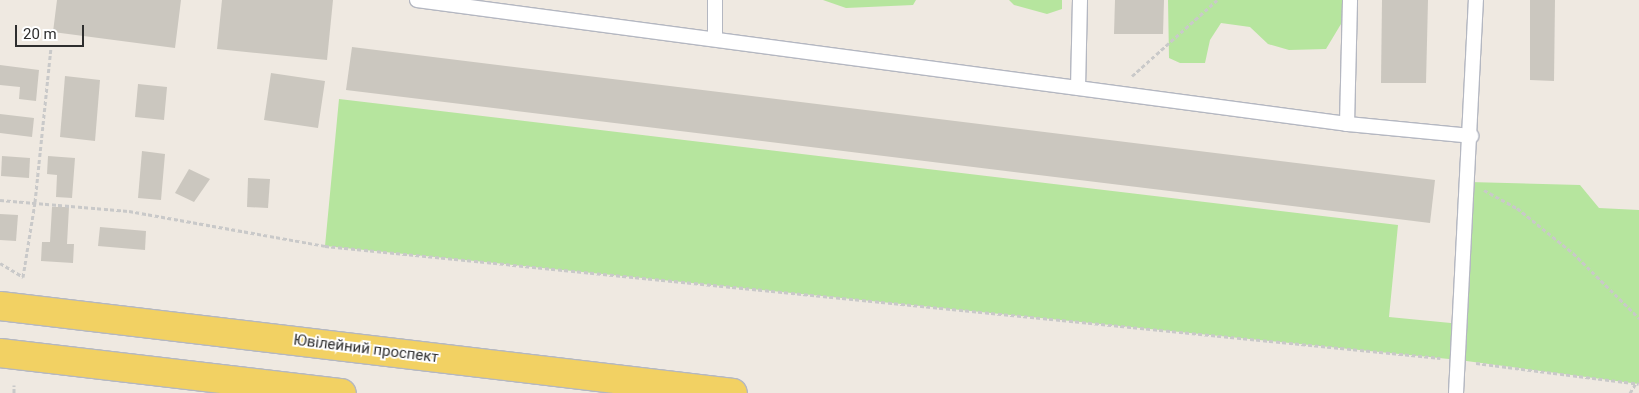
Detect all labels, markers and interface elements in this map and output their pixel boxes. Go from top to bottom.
scale bar [18,15,86,47]
text: 20 m [23,25,57,43]
street label: Ювілейний проспект [292,331,440,367]

